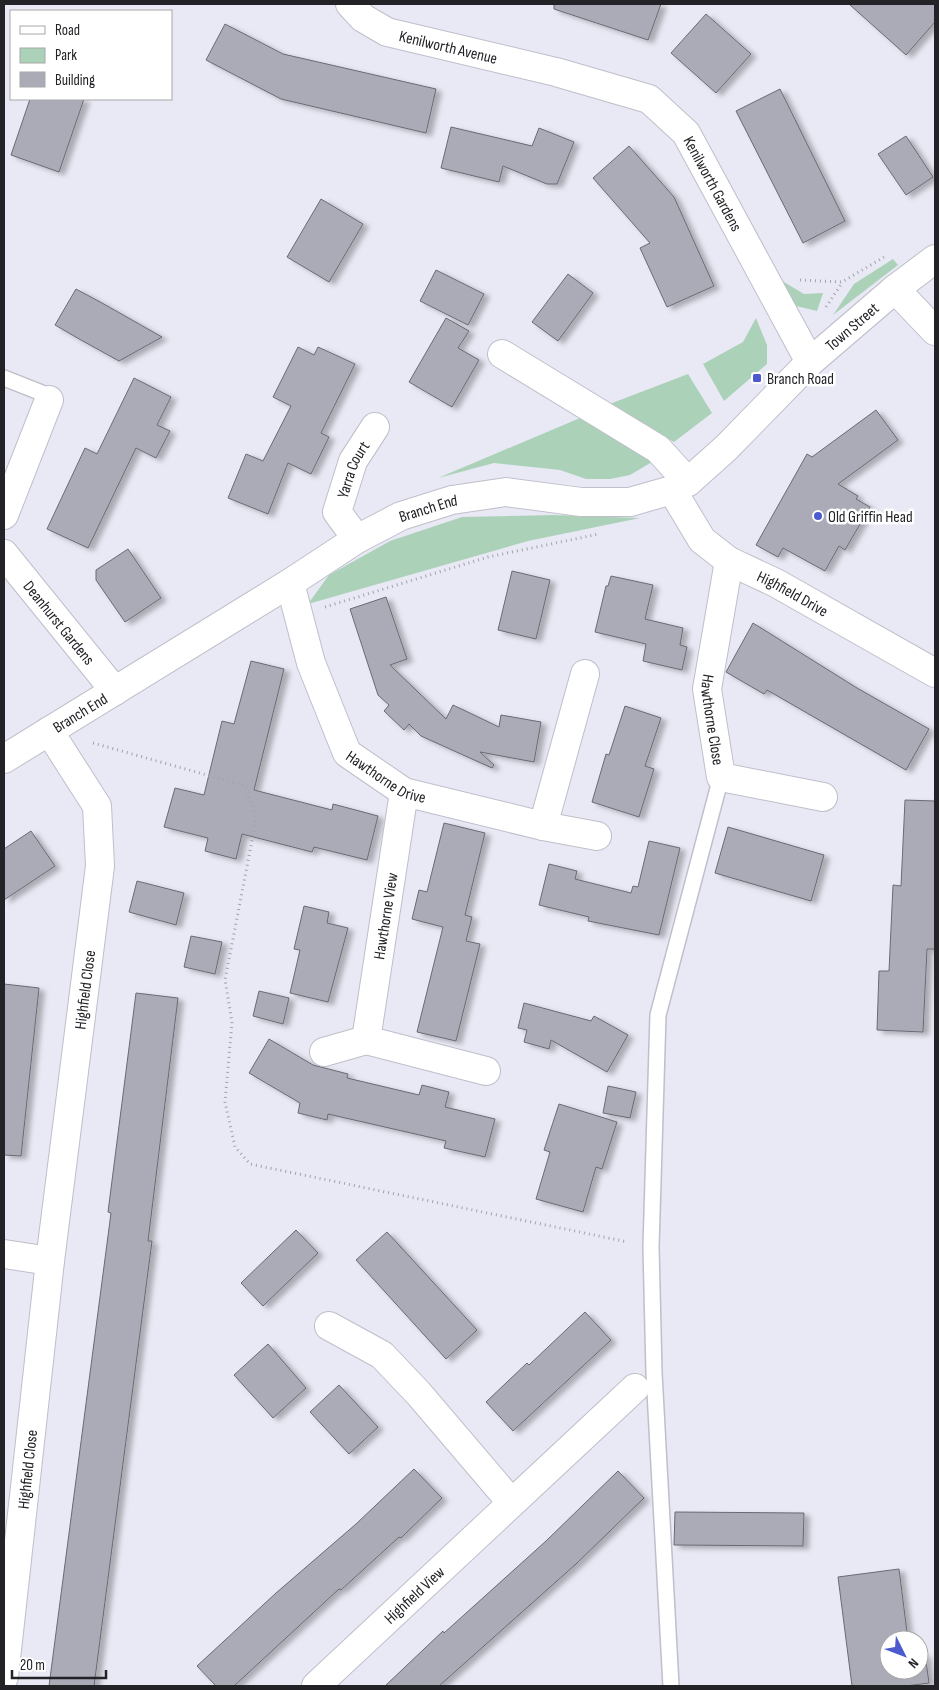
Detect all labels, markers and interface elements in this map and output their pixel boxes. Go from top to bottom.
legend [10,10,172,100]
text: Road [55,21,80,40]
street label: Kenilworth Avenue [397,27,499,69]
text: Park [55,46,77,65]
text: Building [55,71,95,90]
street label: Kenilworth Gardens [679,133,745,235]
street label: Town Street [822,299,883,356]
place label: Branch Road [767,370,834,389]
marker: Branch Road [751,372,763,384]
street label: Yarra Court [334,438,374,501]
street label: Branch End [397,491,459,527]
place label: Old Griffin Head [828,508,913,527]
marker: Old Griffin Head [812,510,824,522]
street label: Highfield Drive [754,568,831,621]
street label: Deanhurst Gardens [19,577,98,669]
street label: Hawthorne Close [696,673,727,767]
street label: Branch End [50,690,111,738]
street label: Hawthorne Drive [342,747,428,808]
street label: Hawthorne View [370,872,403,961]
street label: Highfield Close [71,949,100,1031]
street label: Highfield Close [15,1429,42,1510]
street label: Highfield View [381,1563,449,1628]
north arrow [879,1630,929,1680]
scale bar [12,1648,106,1680]
text: N [904,1655,922,1672]
text: 20 m [20,1656,45,1675]

